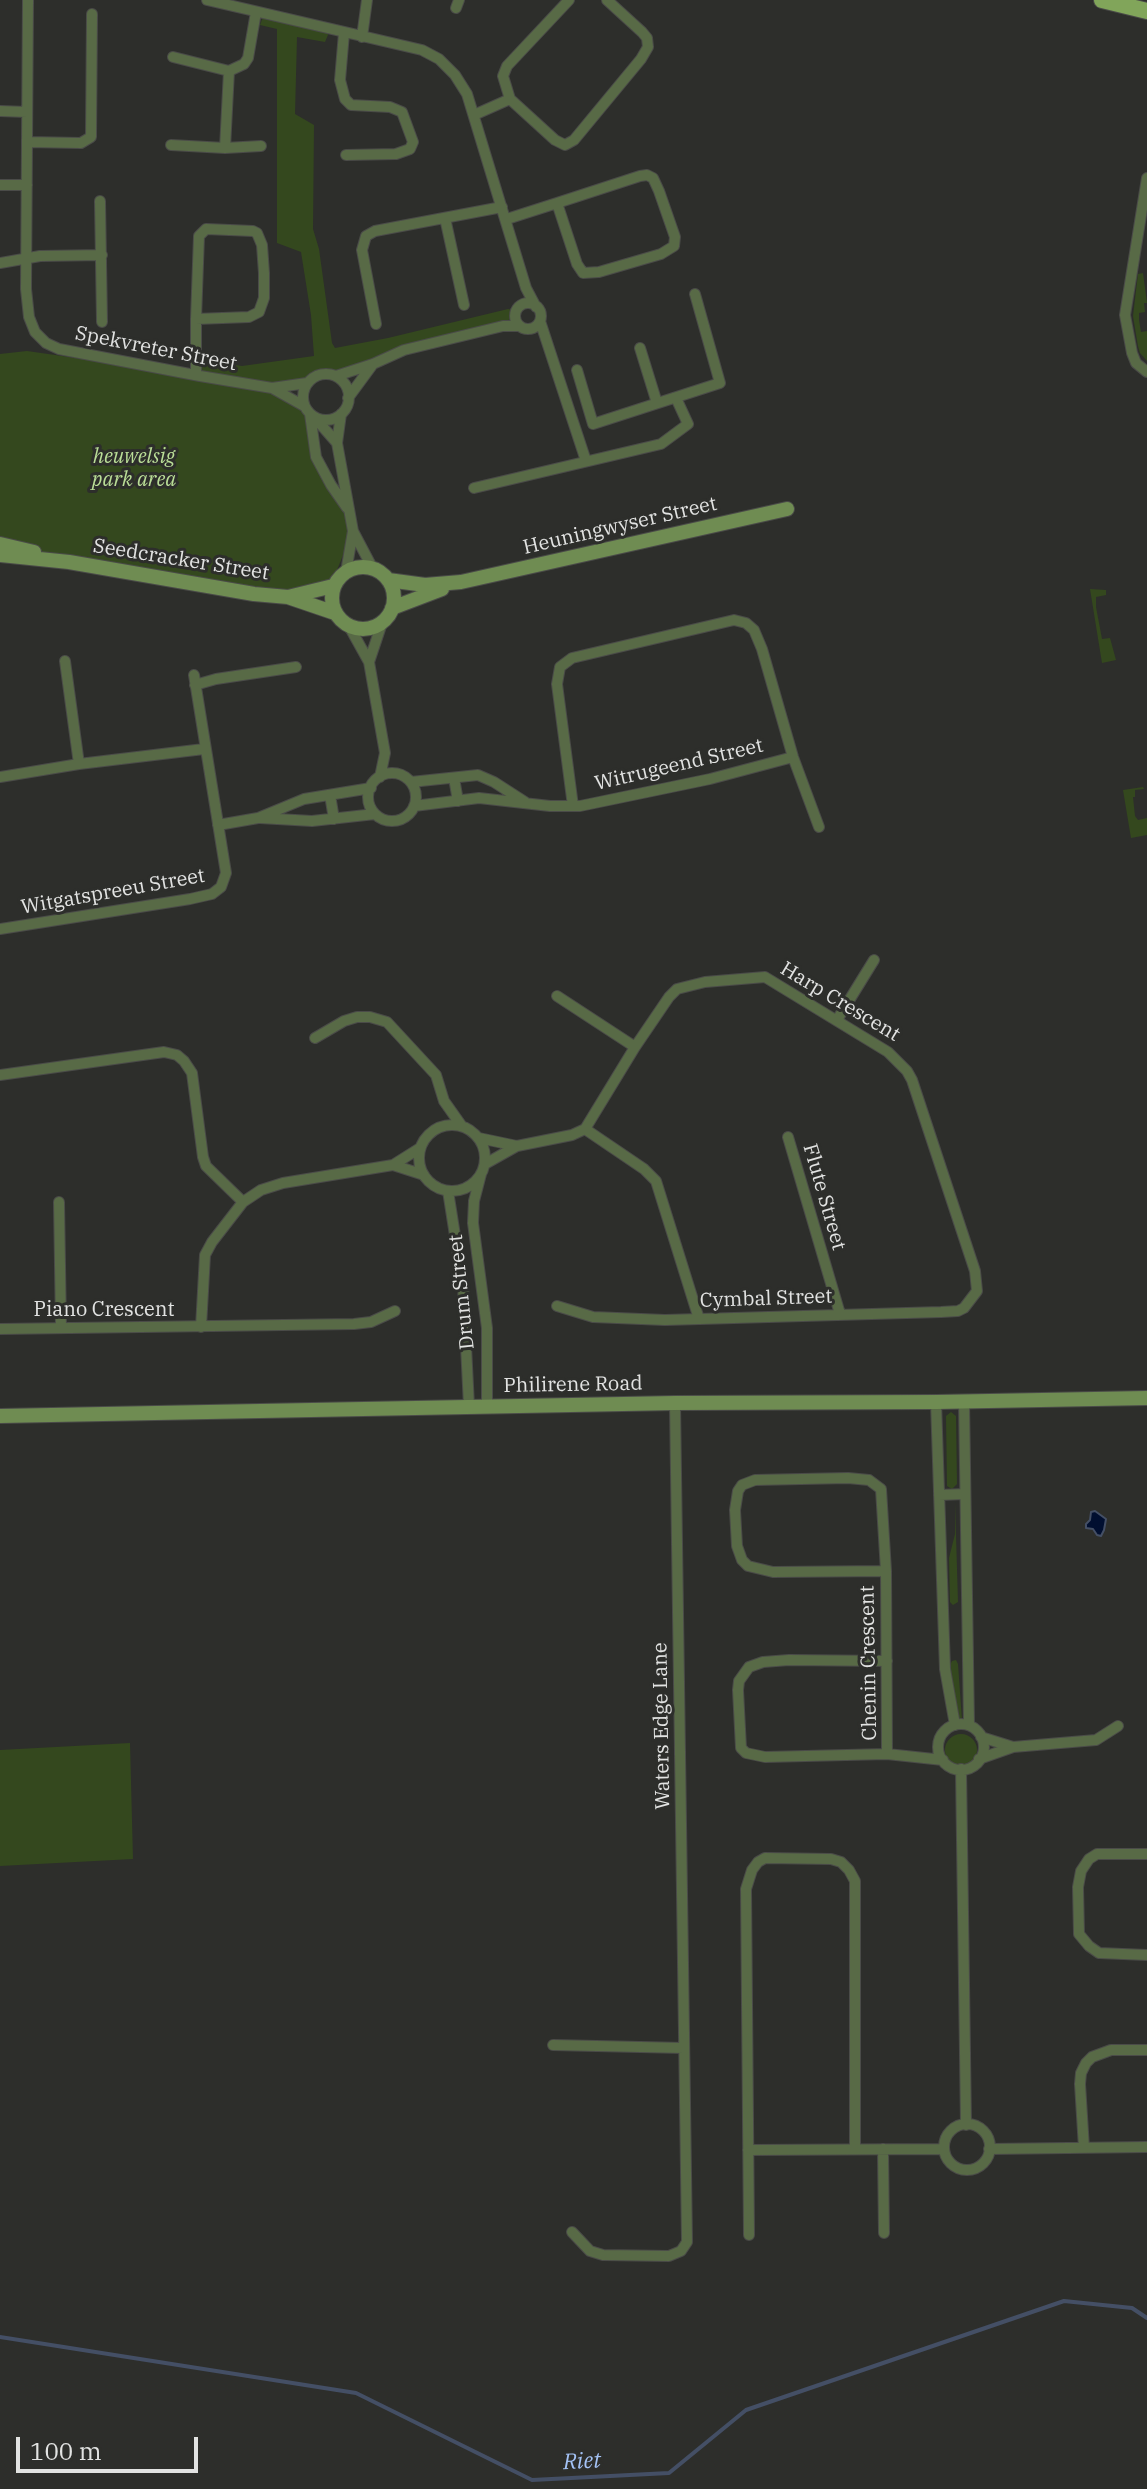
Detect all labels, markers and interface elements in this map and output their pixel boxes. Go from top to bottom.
street label: Spekvreter Street [73,322,239,376]
park label: heuwelsig park area [92,445,176,492]
street label: Heuningwyser Street [521,492,719,560]
street label: Seedcracker Street [91,534,271,586]
street label: Witrugeend Street [592,734,766,796]
street label: Witgatspreeu Street [19,864,207,920]
street label: Harp Crescent [776,957,904,1047]
street label: Flute Street [797,1141,851,1253]
street label: Drum Street [444,1233,480,1351]
street label: Cymbal Street [699,1285,833,1313]
street label: Piano Crescent [33,1298,175,1322]
street label: Philirene Road [503,1372,643,1398]
street label: Chenin Crescent [856,1585,882,1741]
street label: Waters Edge Lane [649,1642,675,1810]
scale bar [20,2421,202,2471]
text: 100 m [30,2435,102,2467]
water label: Riet [562,2448,602,2476]

